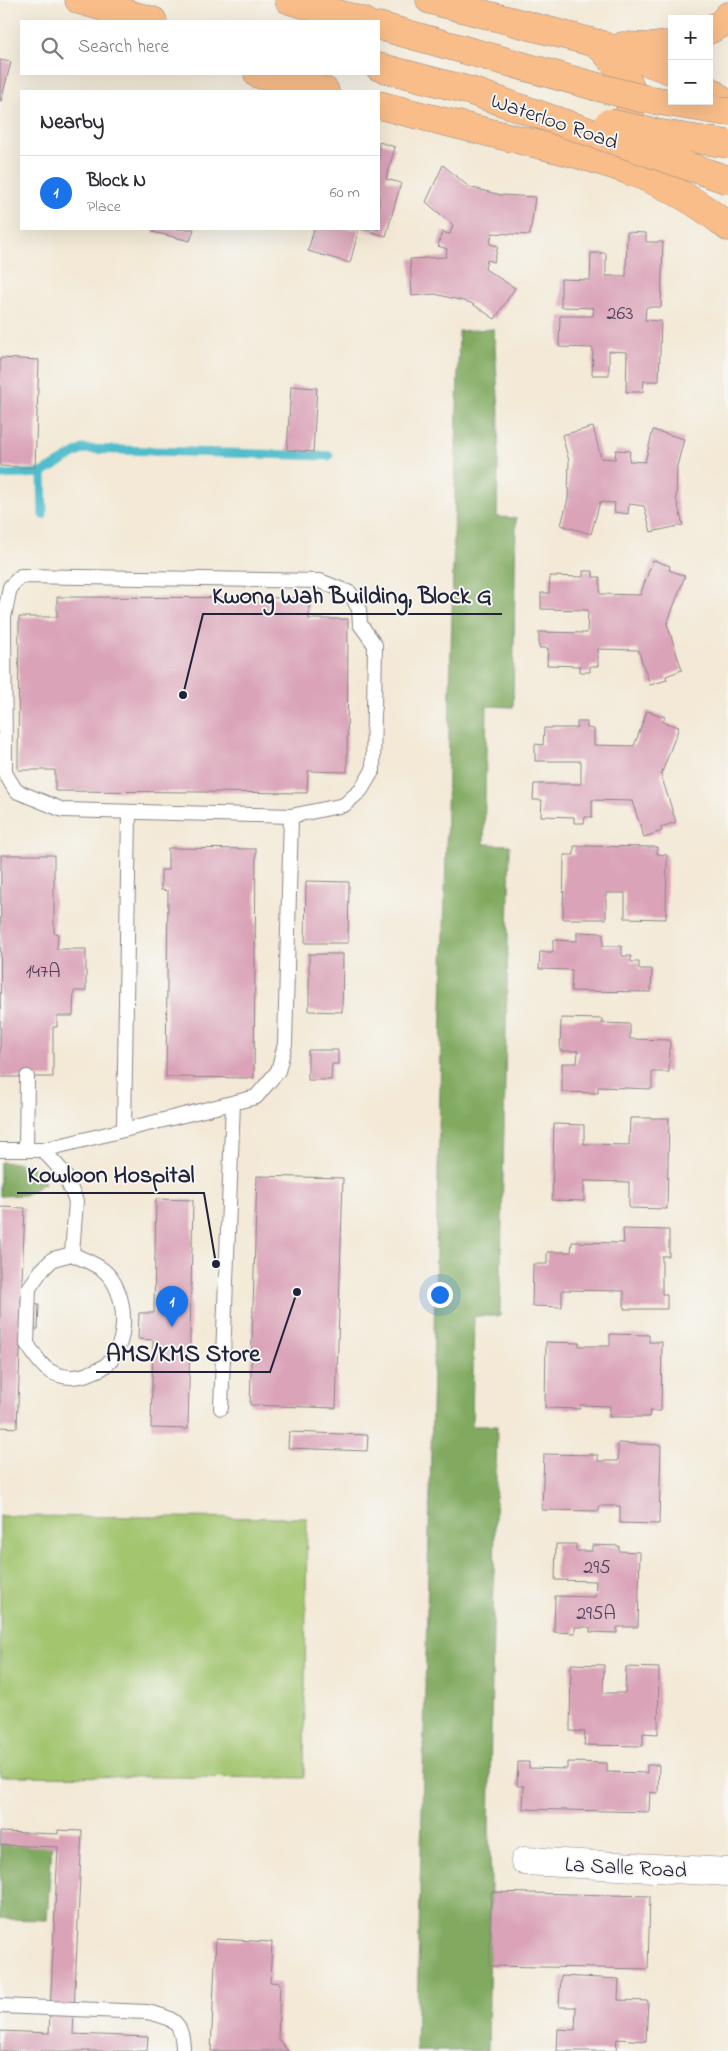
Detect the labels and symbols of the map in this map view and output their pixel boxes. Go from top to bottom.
street label: Waterloo Road [486,86,622,160]
house number: 263 [607,300,634,329]
callout: Kwong Wah Building, Block G [203,575,502,614]
text: Kwong Wah Building, Block G [212,580,492,616]
house number: 147A [25,958,61,987]
callout: Kowloon Hospital [17,1154,204,1193]
text: Kowloon Hospital [27,1159,195,1194]
your location [427,1282,453,1308]
pin: 1 [156,1286,188,1327]
callout: AMS/KMS Store [96,1333,270,1372]
text: AMS/KMS Store [106,1338,261,1373]
house number: 295 [583,1554,611,1583]
house number: 295A [576,1600,616,1629]
street label: La Salle Road [564,1850,688,1888]

